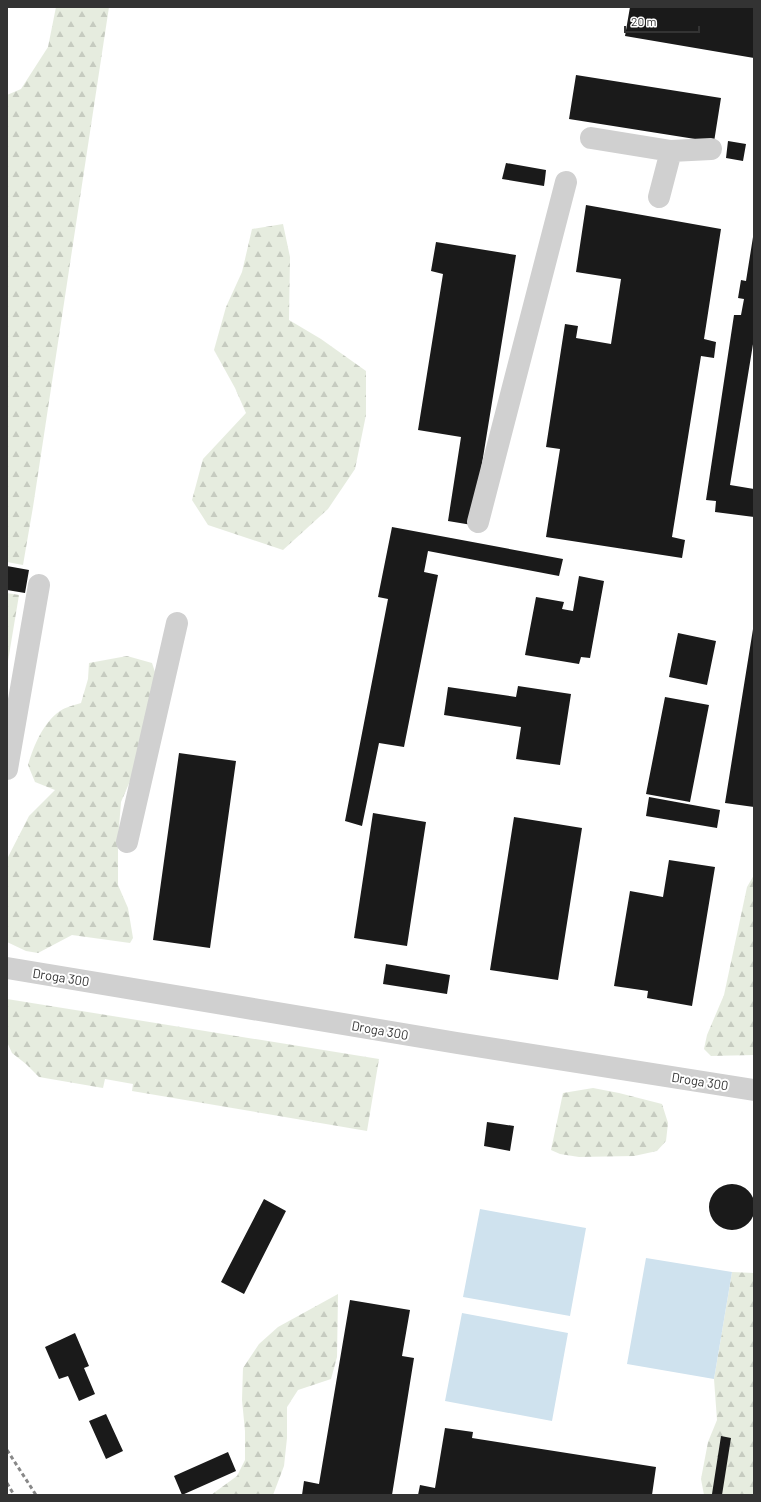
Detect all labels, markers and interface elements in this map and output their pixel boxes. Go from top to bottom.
scale bar [625,8,699,34]
text: 20 m [631,14,657,28]
street label: Droga 300 [31,965,91,989]
street label: Droga 300 [350,1017,410,1043]
street label: Droga 300 [670,1069,730,1093]

